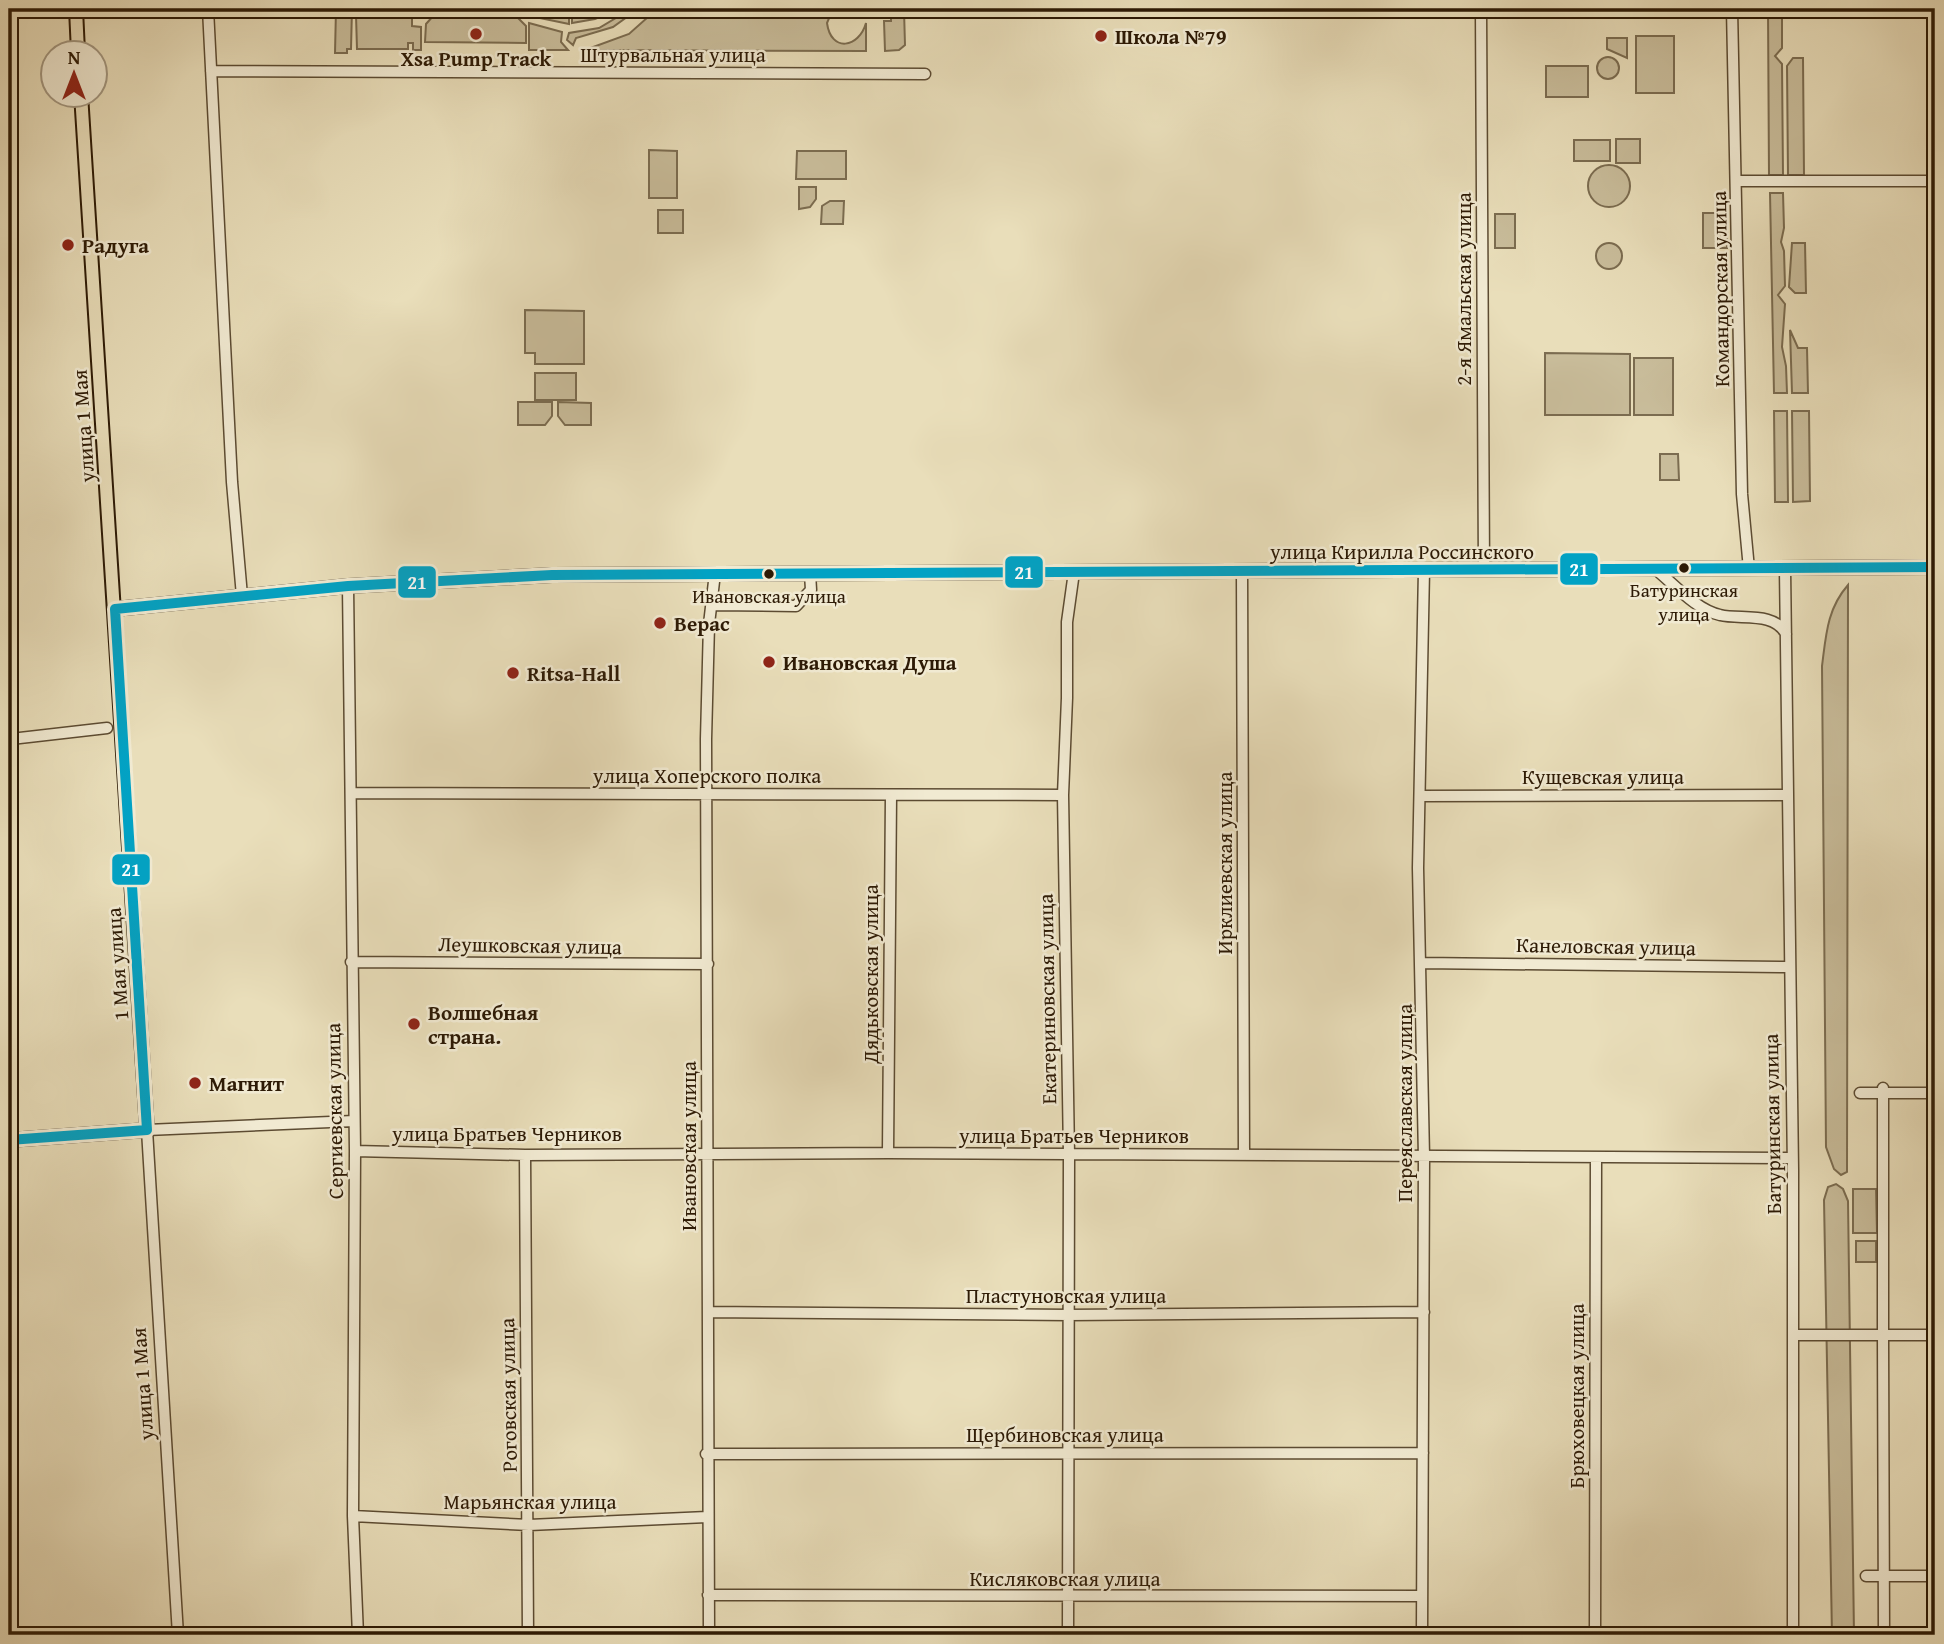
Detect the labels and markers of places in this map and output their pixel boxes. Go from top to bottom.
place label: Школа №79 [1115,21,1227,52]
marker: Xsa Pump Track [468,26,484,42]
marker: Школа №79 [1093,28,1109,44]
place label: Xsa Pump Track [401,43,552,74]
place label: Радуга [82,230,149,261]
marker: Радуга [60,237,76,253]
marker: Батуринская улица [1677,561,1691,575]
marker: Ивановская улица [762,567,776,581]
place label: Батуринская улица [1630,576,1739,628]
place label: Ивановская улица [692,582,846,610]
place label: Верас [674,608,730,639]
marker: Верас [652,615,668,631]
place label: Ивановская Душа [783,647,957,678]
marker: Ивановская Душа [761,654,777,670]
place label: Ritsa-Hall [527,658,621,689]
marker: Ritsa-Hall [505,665,521,681]
place label: Волшебная страна. [428,997,538,1052]
marker: Волшебная страна. [406,1016,422,1032]
place label: Магнит [209,1068,285,1099]
marker: Магнит [187,1075,203,1091]

